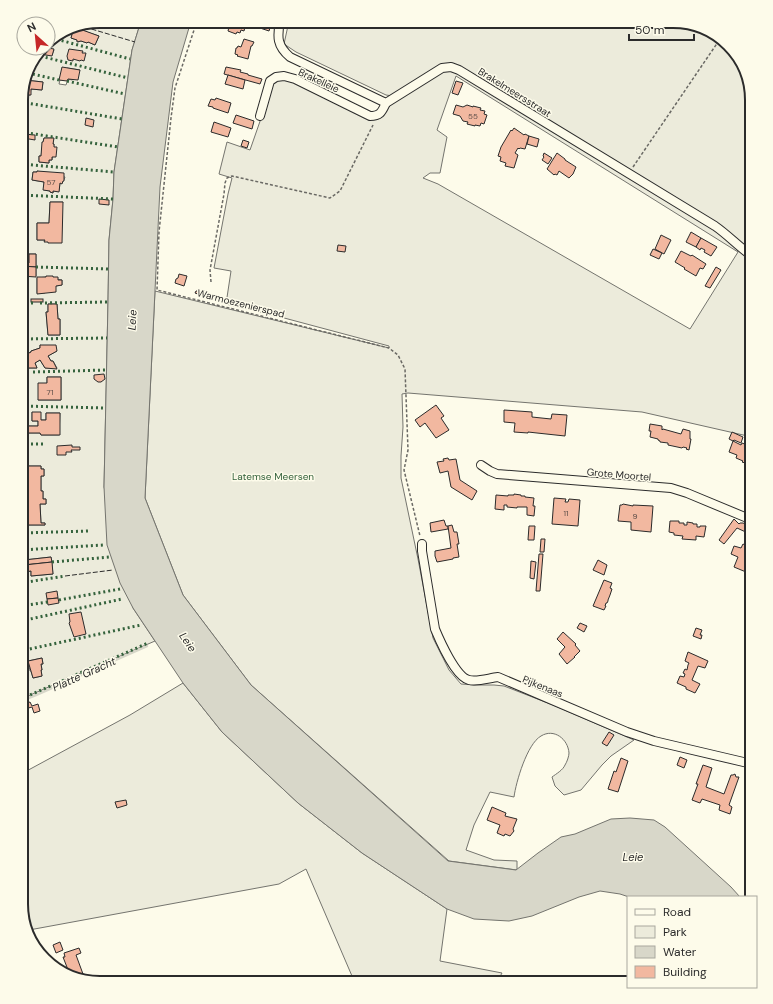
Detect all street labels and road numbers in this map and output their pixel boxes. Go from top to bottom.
street label: Brakelleie [296,65,342,96]
street label: Brakelmeersstraat [476,65,554,120]
street label: Warmoezenierspad [196,286,286,321]
street label: Grote Moortel [586,465,652,484]
street label: Pijkenaas [521,672,565,700]

